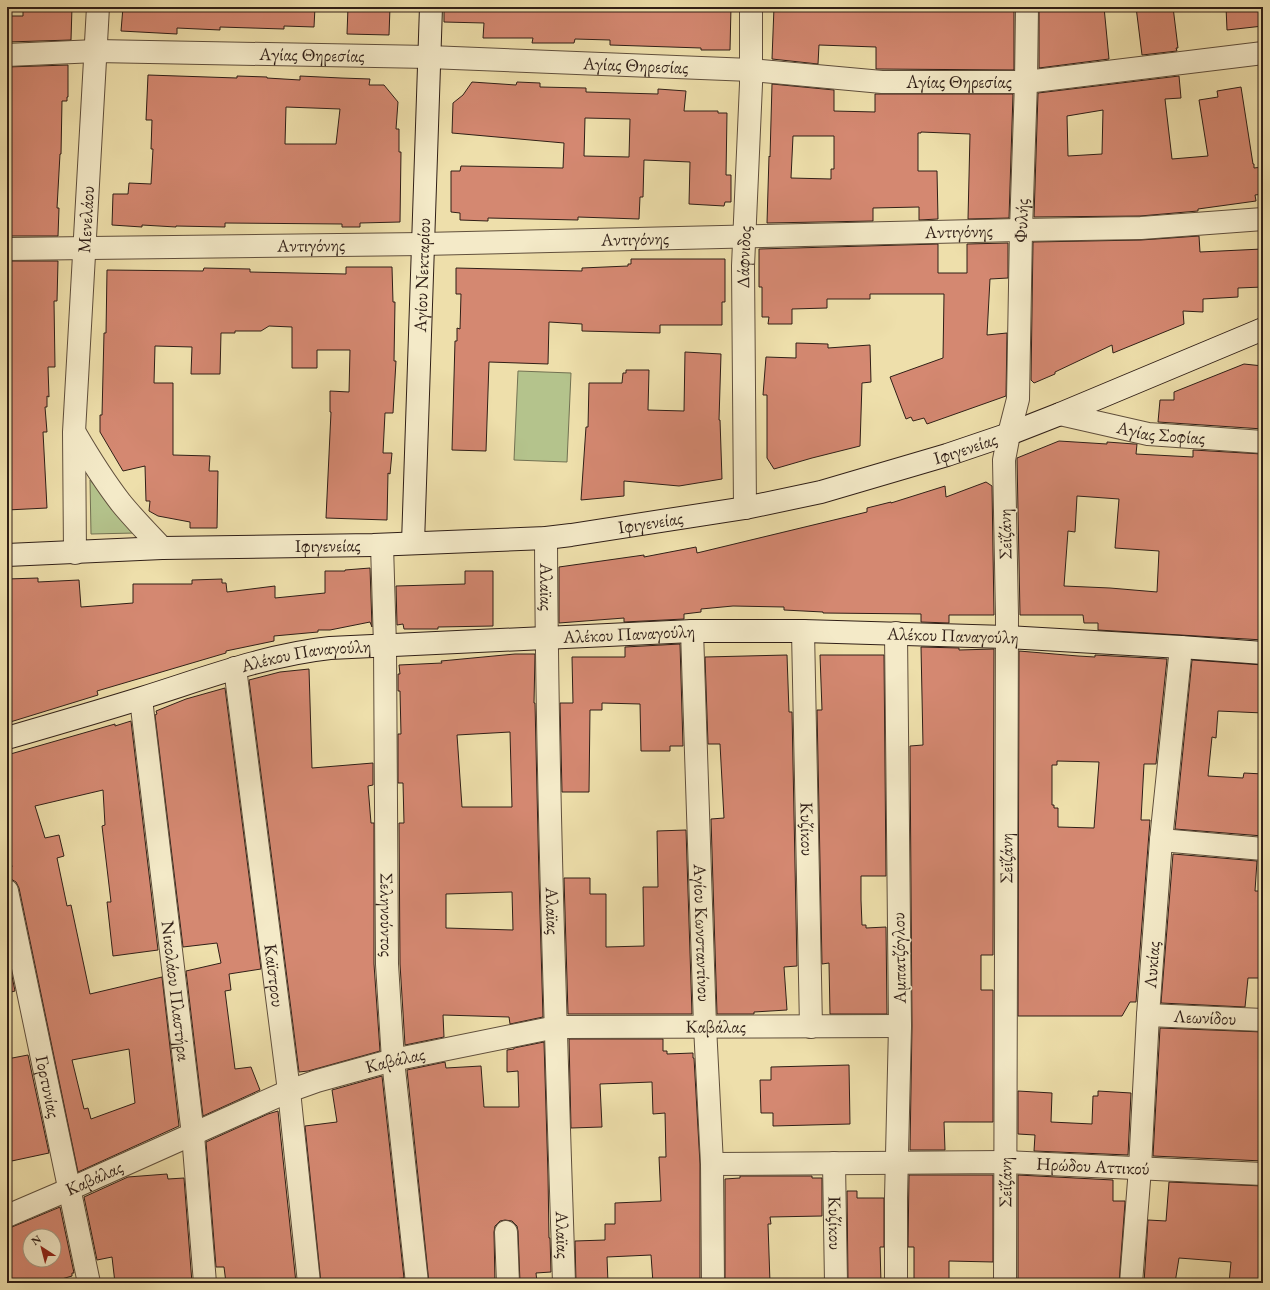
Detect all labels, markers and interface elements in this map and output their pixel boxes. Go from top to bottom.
street label: Αγίας Θηρεσίας [258,42,365,67]
street label: Αγίας Θηρεσίας [581,51,689,78]
street label: Αγίας Θηρεσίας [905,70,1012,93]
street label: Μενελάου [72,185,99,253]
street label: Φυλής [1009,198,1033,243]
street label: Αγίου Νεκταρίου [408,218,435,334]
street label: Αντιγόνης [923,219,993,243]
street label: Δάφνιδος [731,225,756,288]
street label: Αντιγόνης [600,226,669,251]
street label: Αντιγόνης [276,233,345,257]
street label: Αγίας Σοφίας [1114,415,1206,449]
street label: Ιφιγενείας [931,427,1000,469]
street label: Ιφιγενείας [616,506,685,539]
street label: Σεϊζάνη [993,508,1016,560]
street label: Ιφιγενείας [295,533,361,557]
street label: Αλαϊας [535,562,559,611]
street label: Αλέκου Παναγούλη [561,619,695,648]
street label: Αλέκου Παναγούλη [886,621,1019,649]
street label: Αλέκου Παναγούλη [237,634,372,677]
street label: Κυζίκου [795,802,820,856]
street label: Σεϊζάνη [994,833,1017,883]
street label: Αγίου Κωνσταντίνου [689,862,716,1002]
street label: Σεληνούντος [375,873,399,957]
street label: Αλαϊας [541,886,565,935]
street label: Αμπατζόγλου [886,912,911,1005]
street label: Νικολάου Πλαστήρα [157,919,196,1063]
street label: Λυκίας [1138,940,1164,990]
street label: Καϊστρου [259,943,290,1008]
street label: Λεωνίδου [1172,1004,1237,1030]
street label: Καβάλας [685,1014,746,1038]
street label: Καβάλας [363,1042,427,1078]
street label: Γορτυνίας [31,1053,66,1120]
street label: Ηρώδου Αττικού [1036,1151,1150,1180]
street label: Καβάλας [62,1155,126,1201]
street label: Σεϊζάνη [993,1157,1016,1207]
street label: Κυζίκου [824,1196,847,1250]
street label: Αλαϊας [551,1210,575,1259]
north arrow [22,1228,62,1268]
text: N [28,1232,44,1248]

